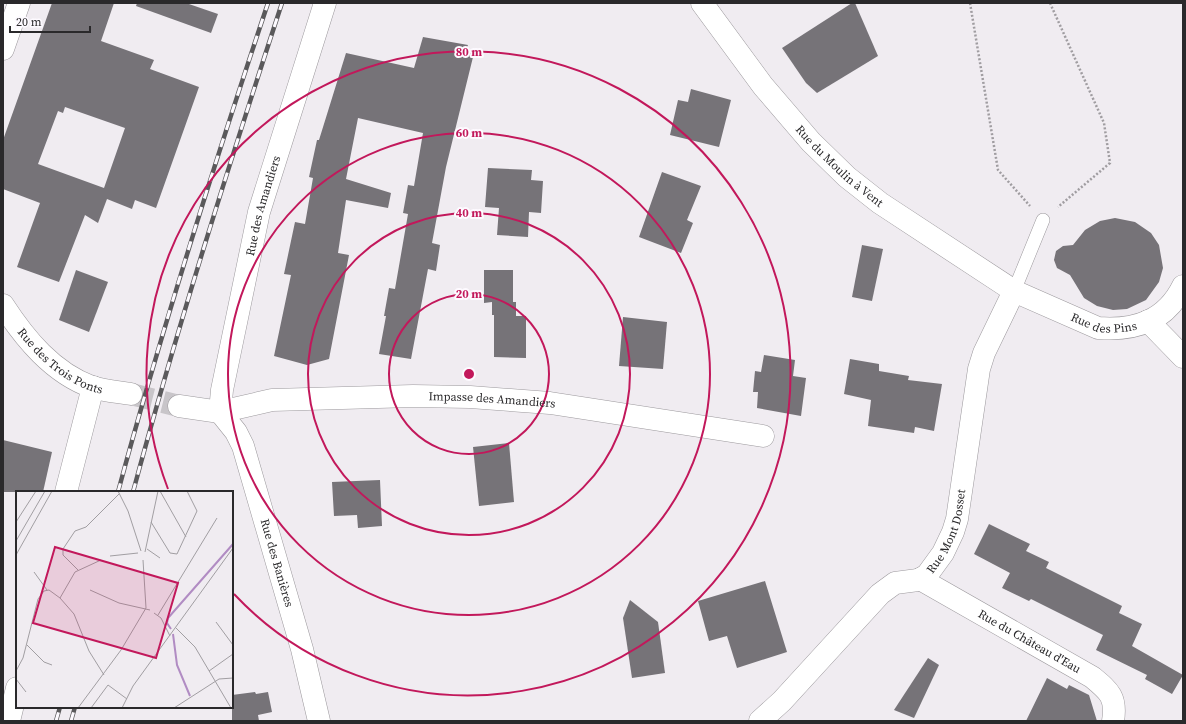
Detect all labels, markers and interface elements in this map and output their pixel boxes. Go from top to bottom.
scale bar [10,8,90,34]
text: 20 m [16,14,42,30]
text: 80 m [456,44,482,60]
street label: Rue du Moulin à Vent [792,122,886,211]
text: 60 m [456,125,482,141]
street label: Rue des Amandiers [242,154,284,257]
text: 40 m [456,205,482,221]
text: 20 m [456,286,482,302]
street label: Rue des Pins [1068,309,1138,337]
street label: Rue des Trois Ponts [14,325,104,398]
centre of rings [462,367,476,381]
street label: Impasse des Amandiers [428,388,557,412]
street label: Rue Mont Dosset [923,488,969,576]
inset map [16,491,233,708]
street label: Rue des Banières [257,517,297,609]
street label: Rue du Château d'Eau [975,606,1084,677]

